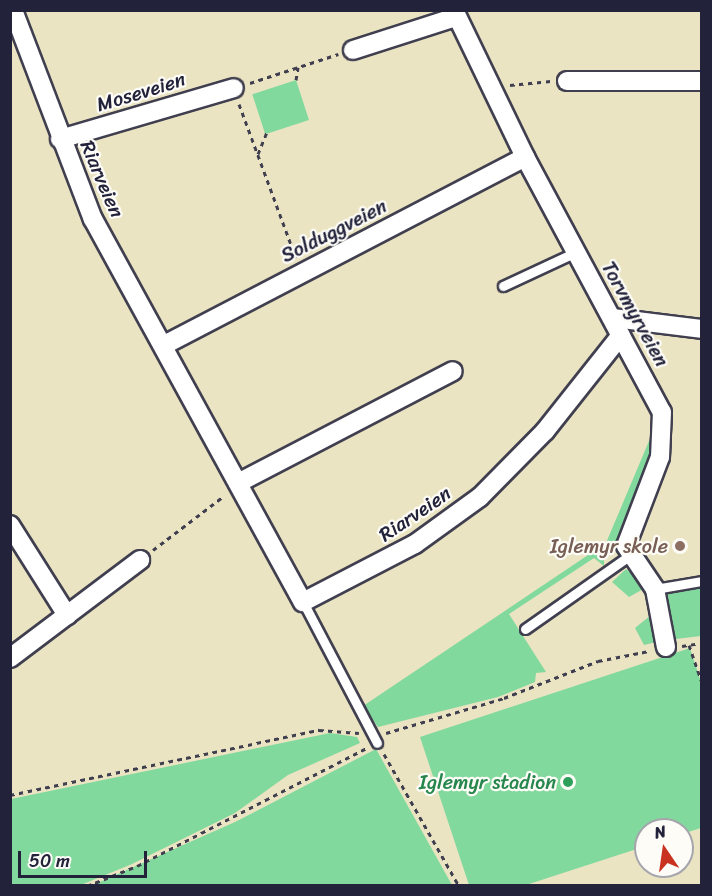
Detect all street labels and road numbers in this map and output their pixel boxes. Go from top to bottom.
street label: Moseveien [94,67,188,117]
street label: Riarveien [75,137,129,221]
street label: Solduggveien [277,194,391,268]
street label: Torvmyrveien [596,257,674,371]
street label: Riarveien [375,481,455,547]

